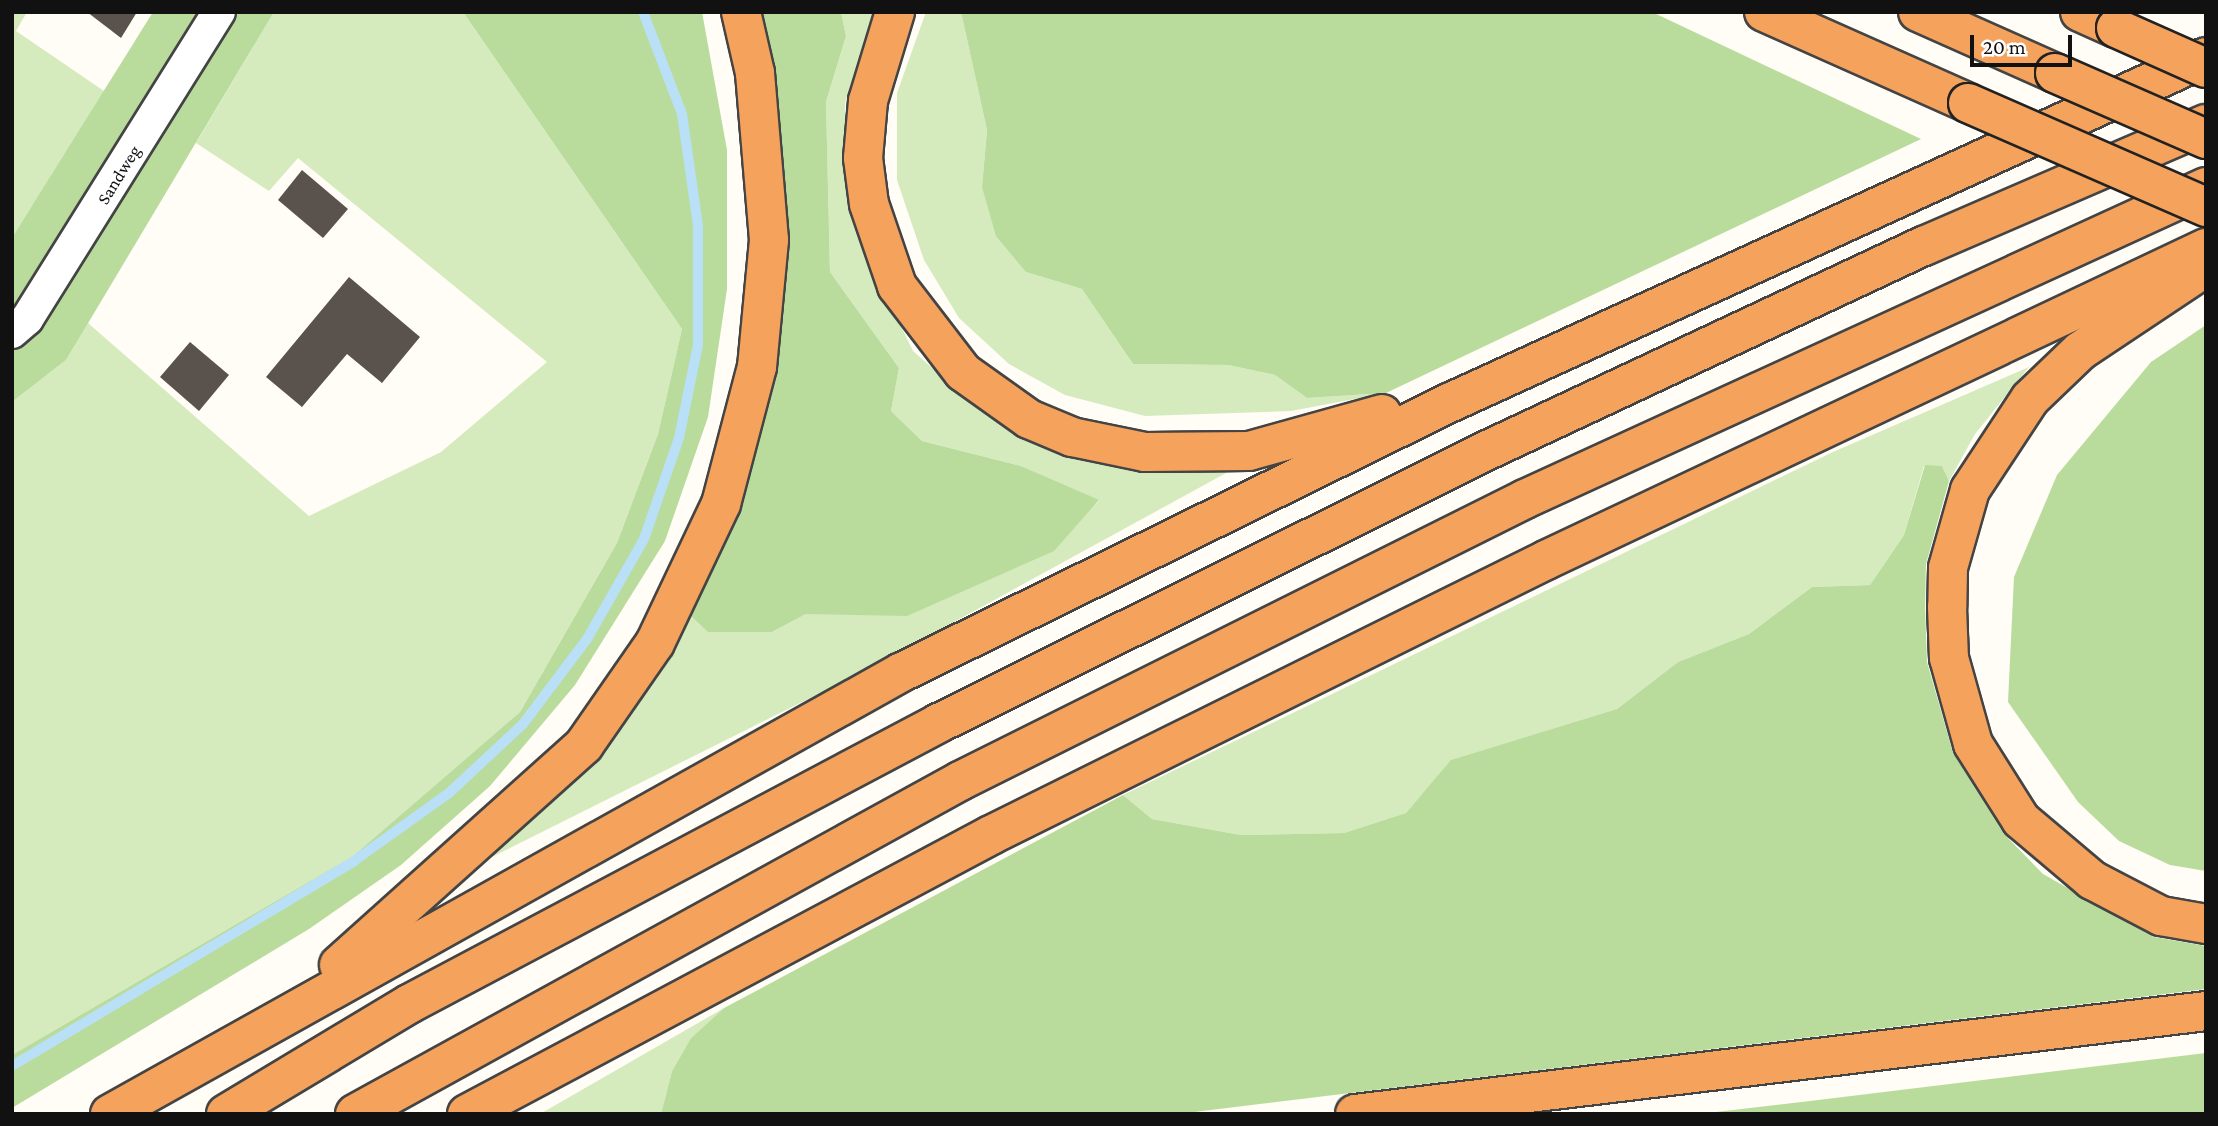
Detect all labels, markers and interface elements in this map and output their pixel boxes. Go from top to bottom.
scale bar [1973,21,2074,65]
text: 20 m [1983,35,2026,59]
street label: Sandweg [92,141,146,209]

